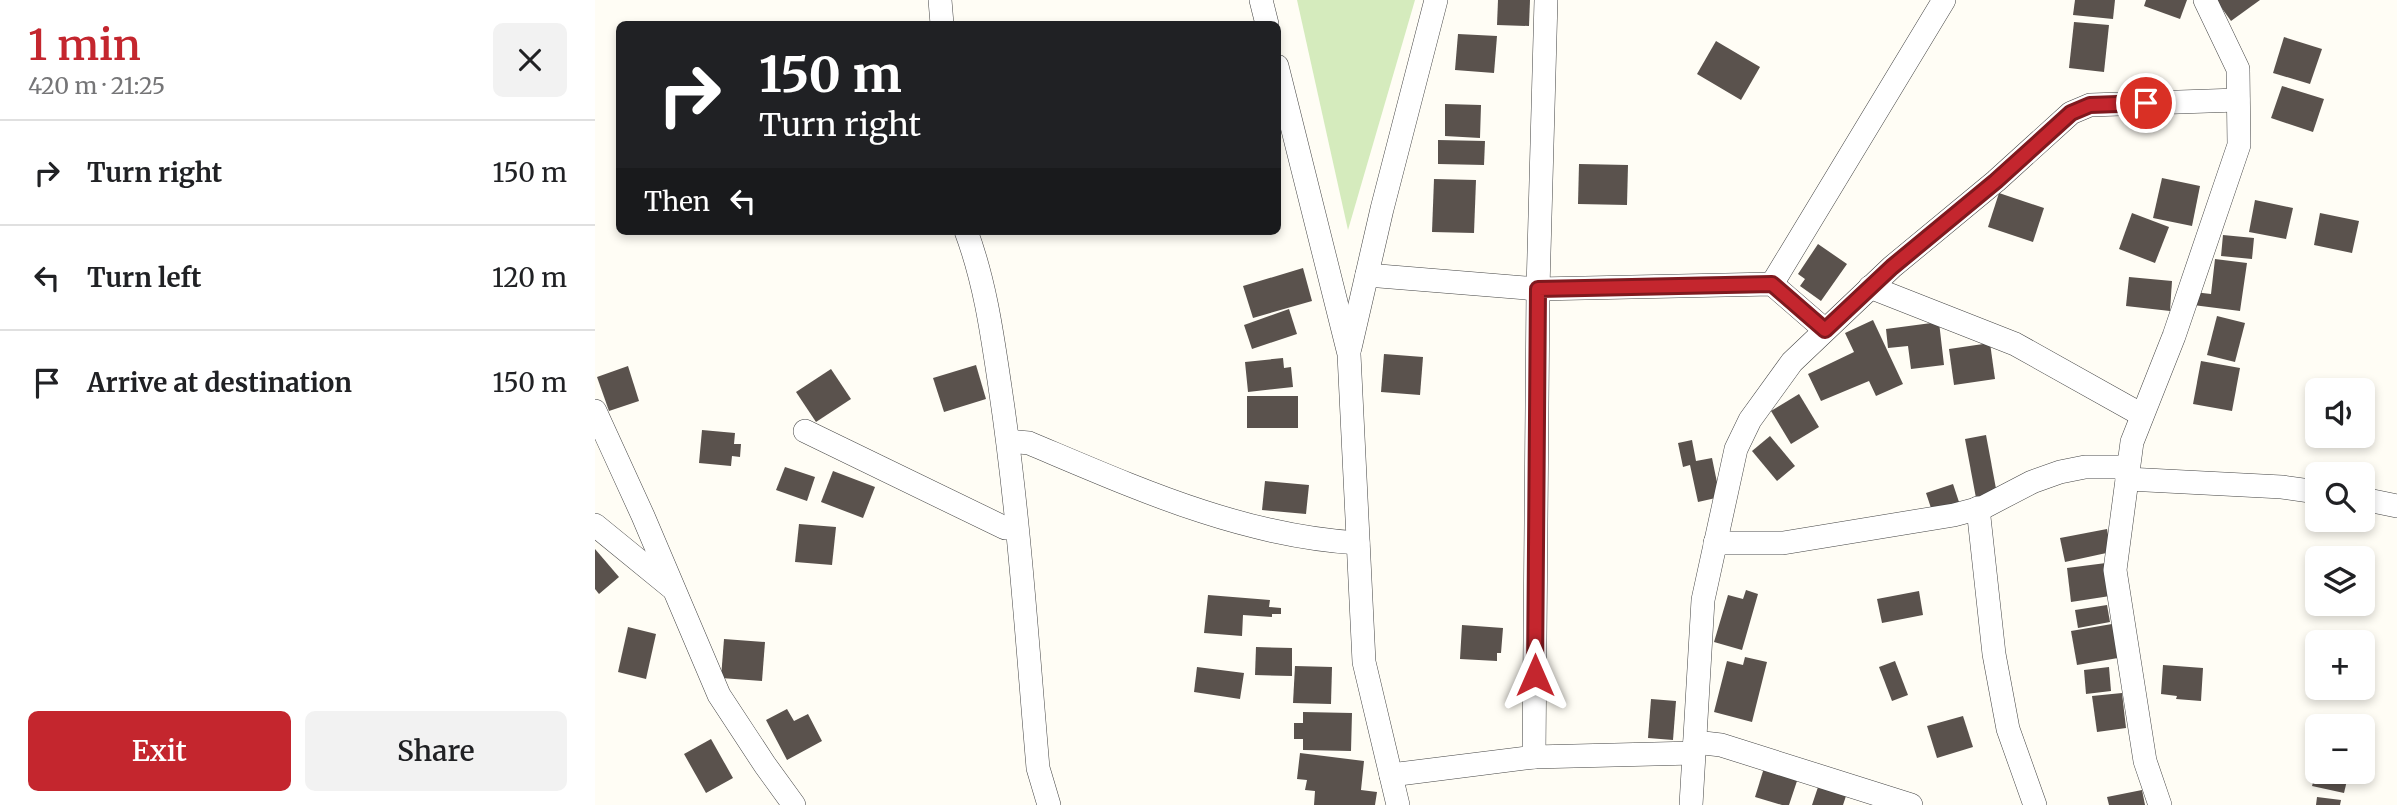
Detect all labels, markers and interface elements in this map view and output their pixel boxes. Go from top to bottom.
text: 1 min [28,19,141,71]
button: close [493,23,567,97]
text: 150 m [759,44,902,105]
icon: right [644,49,735,140]
text: 420 m · 21:25 [28,71,165,100]
pin [2116,73,2176,133]
icon: arrive [2127,84,2165,122]
text: Turn right [759,105,921,145]
icon: right [28,154,66,192]
text: Turn right [87,156,222,189]
text: 150 m [493,156,567,189]
icon: left [724,182,762,220]
text: Then [644,185,710,218]
icon: left [28,259,66,297]
text: Turn left [87,261,201,294]
text: 120 m [492,261,567,294]
icon: arrive [28,364,66,402]
text: Arrive at destination [87,366,352,399]
text: 150 m [493,366,567,399]
map controls [2305,378,2375,784]
button: sound [2305,378,2375,448]
button: search [2305,462,2375,532]
button: layers [2305,546,2375,616]
button: + [2305,630,2375,700]
position arrow [1498,638,1572,712]
button: Exit [28,711,291,791]
button: Share [305,711,567,791]
button: − [2305,714,2375,784]

